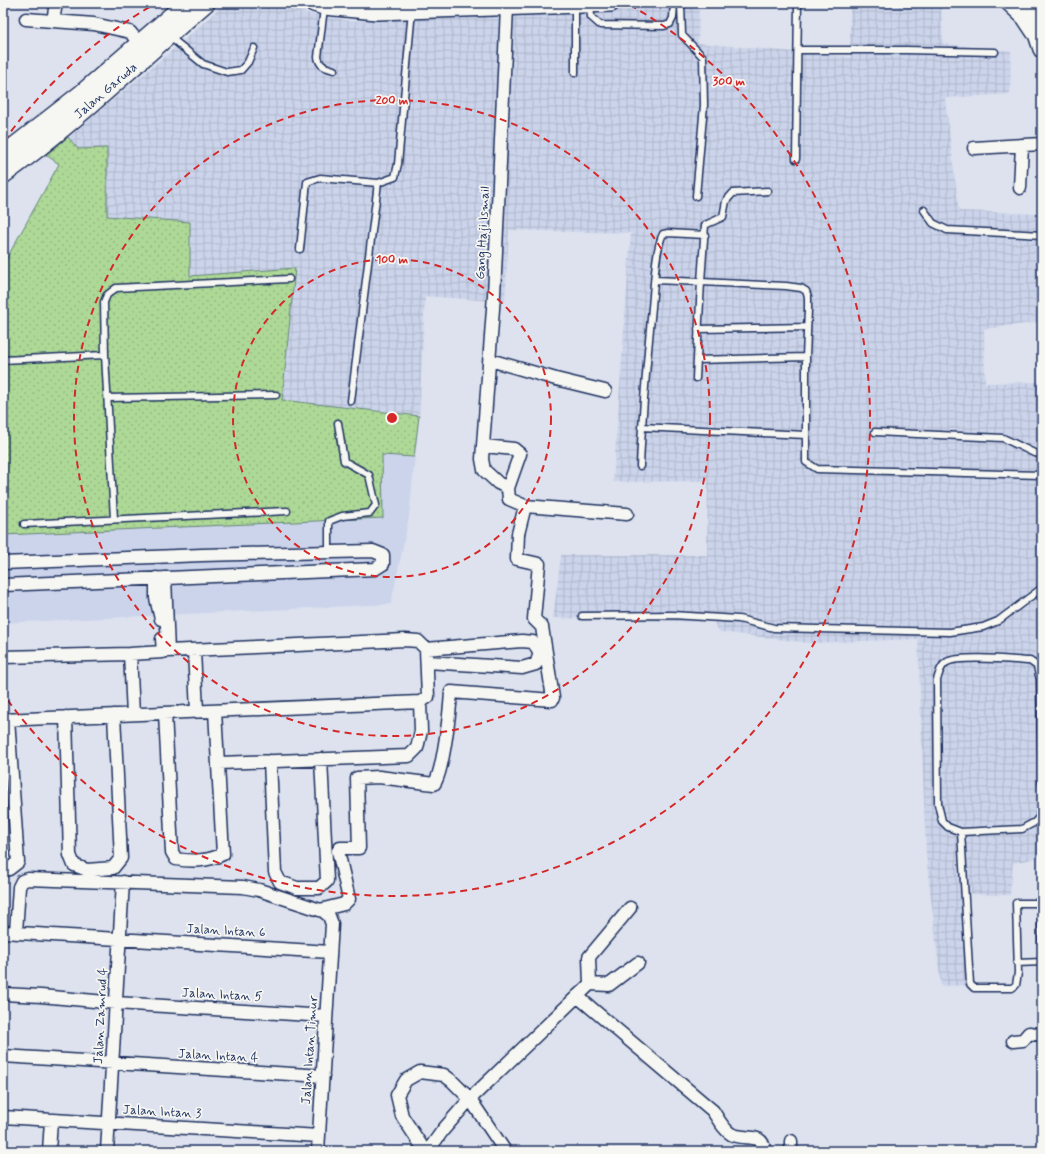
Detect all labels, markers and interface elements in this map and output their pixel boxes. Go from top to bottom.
street label: Jalan Garuda [71,59,141,123]
text: 300 m [713,74,746,90]
text: 200 m [376,93,409,109]
street label: Gang Haji Ismail [472,186,495,280]
text: 100 m [376,252,409,268]
centre of rings [385,411,399,425]
street label: Jalan Intan 6 [186,920,266,942]
street label: Jalan Zamrud 4 [90,967,112,1065]
street label: Jalan Intan 5 [181,984,263,1006]
street label: Jalan Intan Timur [298,994,322,1105]
street label: Jalan Intan 4 [177,1045,259,1067]
street label: Jalan Intan 3 [122,1101,202,1123]

